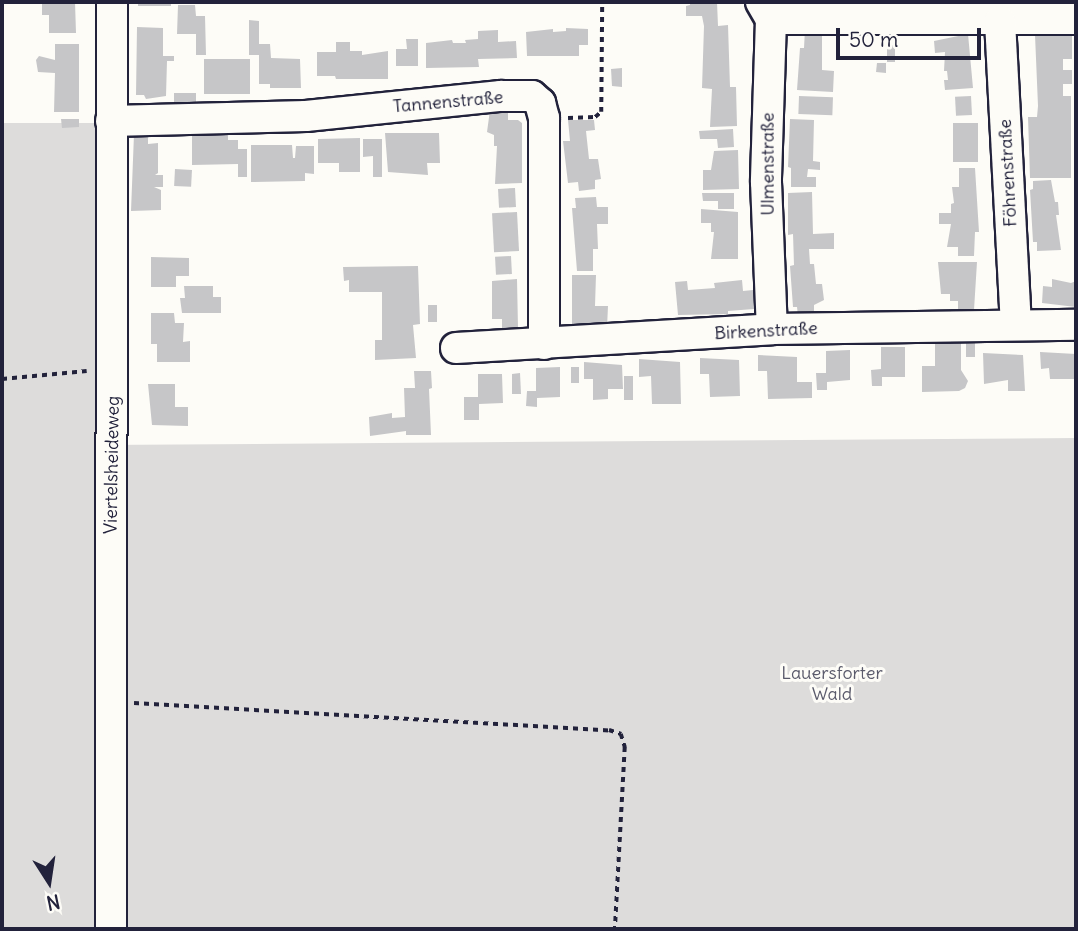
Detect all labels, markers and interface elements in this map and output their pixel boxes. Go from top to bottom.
scale bar [840,14,985,58]
text: 50 m [849,26,898,53]
street label: Tannenstraße [392,86,504,118]
street label: Ulmenstraße [757,112,779,216]
street label: Föhrenstraße [994,119,1022,227]
street label: Birkenstraße [714,318,818,344]
street label: Viertelsheideweg [100,396,124,534]
park label: Lauersforter Wald [781,663,883,706]
north arrow [14,847,84,917]
text: N [44,889,62,916]

